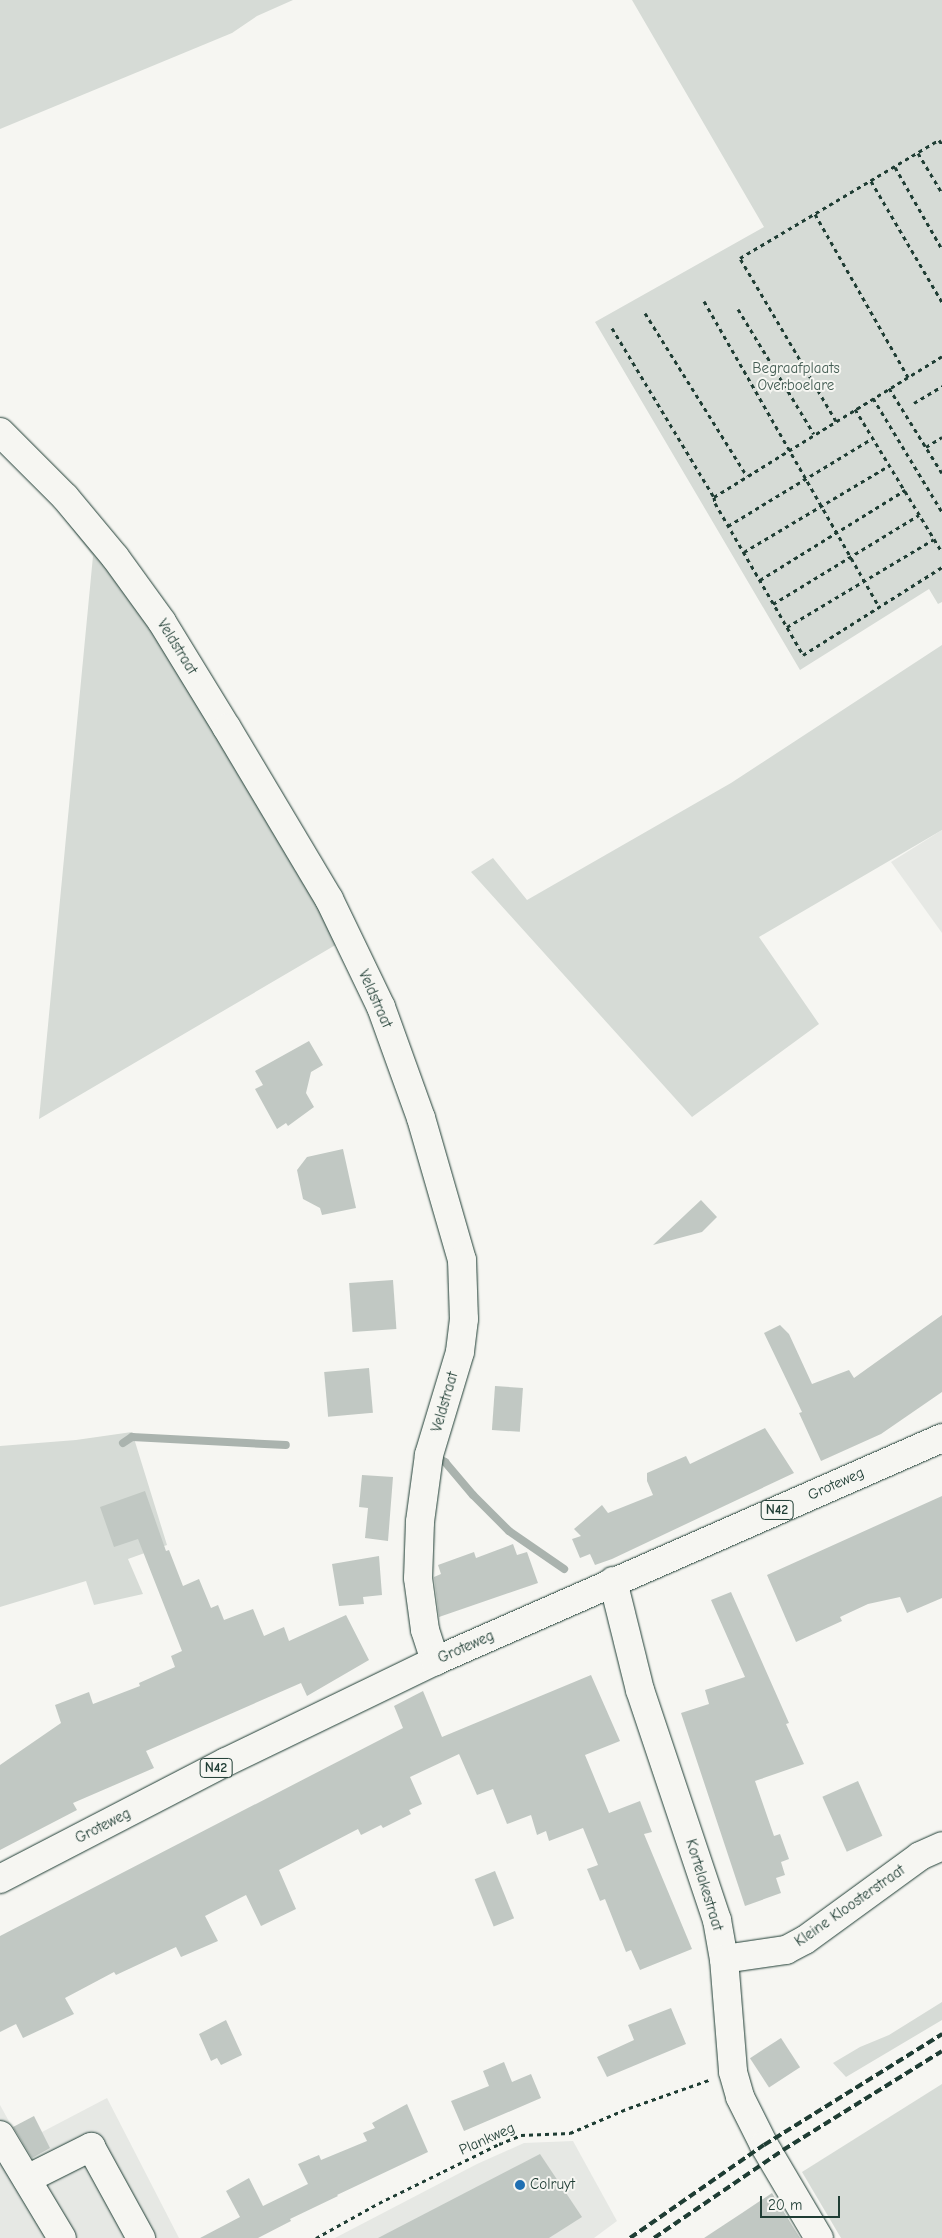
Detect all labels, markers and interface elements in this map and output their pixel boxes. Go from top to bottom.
park label: Begraafplaats Overboelare [752,359,840,394]
street label: Veldstraat [153,616,201,678]
street label: Veldstraat [354,967,396,1031]
street label: Veldstraat [428,1370,462,1434]
street label: Groteweg [805,1464,867,1504]
road number: N42 [760,1498,794,1522]
street label: Groteweg [435,1627,497,1667]
road number: N42 [198,1756,234,1780]
street label: Groteweg [72,1804,134,1848]
street label: Kortelakestraat [681,1837,727,1933]
street label: Kleine Kloosterstraat [791,1861,909,1951]
street label: Plankweg [456,2119,518,2159]
place label: Colruyt [530,2176,575,2194]
marker: Colruyt [514,2179,526,2191]
scale bar [762,2186,842,2218]
text: 20 m [768,2196,802,2214]

